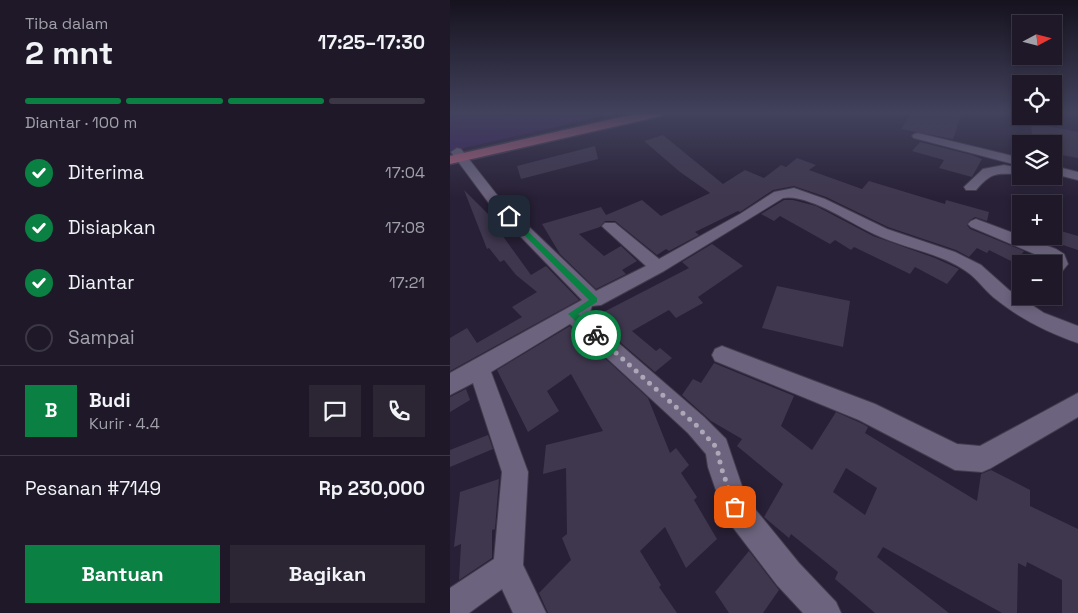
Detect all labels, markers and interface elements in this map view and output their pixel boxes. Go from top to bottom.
text: Tiba dalam [25,13,108,34]
north arrow [1012,15,1062,65]
map controls [1012,15,1062,305]
text: 17:25–17:30 [318,30,425,55]
text: 2 mnt [25,33,113,73]
button: locate [1012,75,1062,125]
text: Diantar · 100 m [25,112,137,133]
button: layers [1012,135,1062,185]
icon: check [25,159,53,187]
text: Diterima [68,160,144,185]
text: 17:04 [385,162,425,183]
pin [488,195,530,237]
button: + [1012,195,1062,245]
icon: home [495,202,523,230]
icon: check [25,214,53,242]
text: Disiapkan [68,215,156,240]
text: 17:08 [385,217,425,238]
button: − [1012,255,1062,305]
icon: check [25,269,53,297]
text: Diantar [68,270,134,295]
text: 17:21 [389,272,425,293]
courier [571,310,621,360]
icon: bike [582,321,610,349]
text: Sampai [68,325,135,350]
button: chat [309,385,361,437]
button: phone [373,385,425,437]
text: Budi [89,388,131,413]
text: B [45,398,57,423]
text: Kurir · 4.4 [89,413,160,434]
text: Pesanan #7149 [25,476,161,501]
text: Rp 230,000 [319,476,425,501]
pin [714,486,756,528]
icon: bag [721,493,749,521]
button: Bantuan [25,545,220,603]
button: Bagikan [230,545,425,603]

